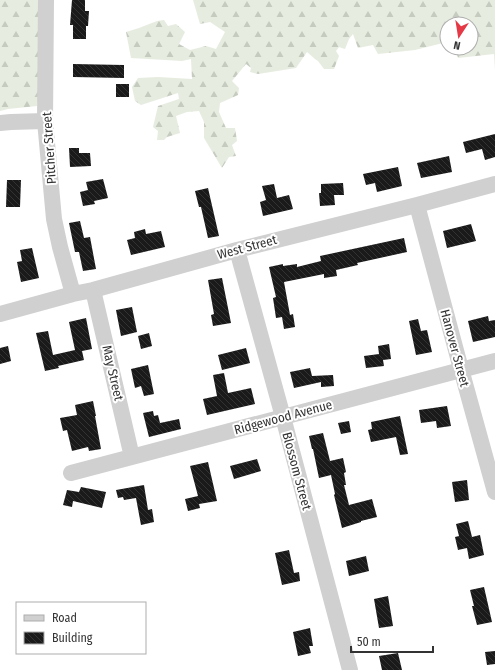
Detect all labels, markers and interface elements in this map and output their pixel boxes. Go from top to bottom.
north arrow [439,16,479,56]
text: N [452,38,462,52]
street label: Pitcher Street [39,111,59,185]
street label: West Street [216,232,279,262]
street label: Hanover Street [437,308,473,389]
street label: May Street [99,344,127,403]
street label: Ridgewood Avenue [232,397,334,437]
street label: Blossom Street [279,430,315,512]
legend [16,602,146,654]
text: Road [52,611,77,625]
scale bar [351,628,433,654]
text: Building [52,631,93,645]
text: 50 m [357,635,381,649]

